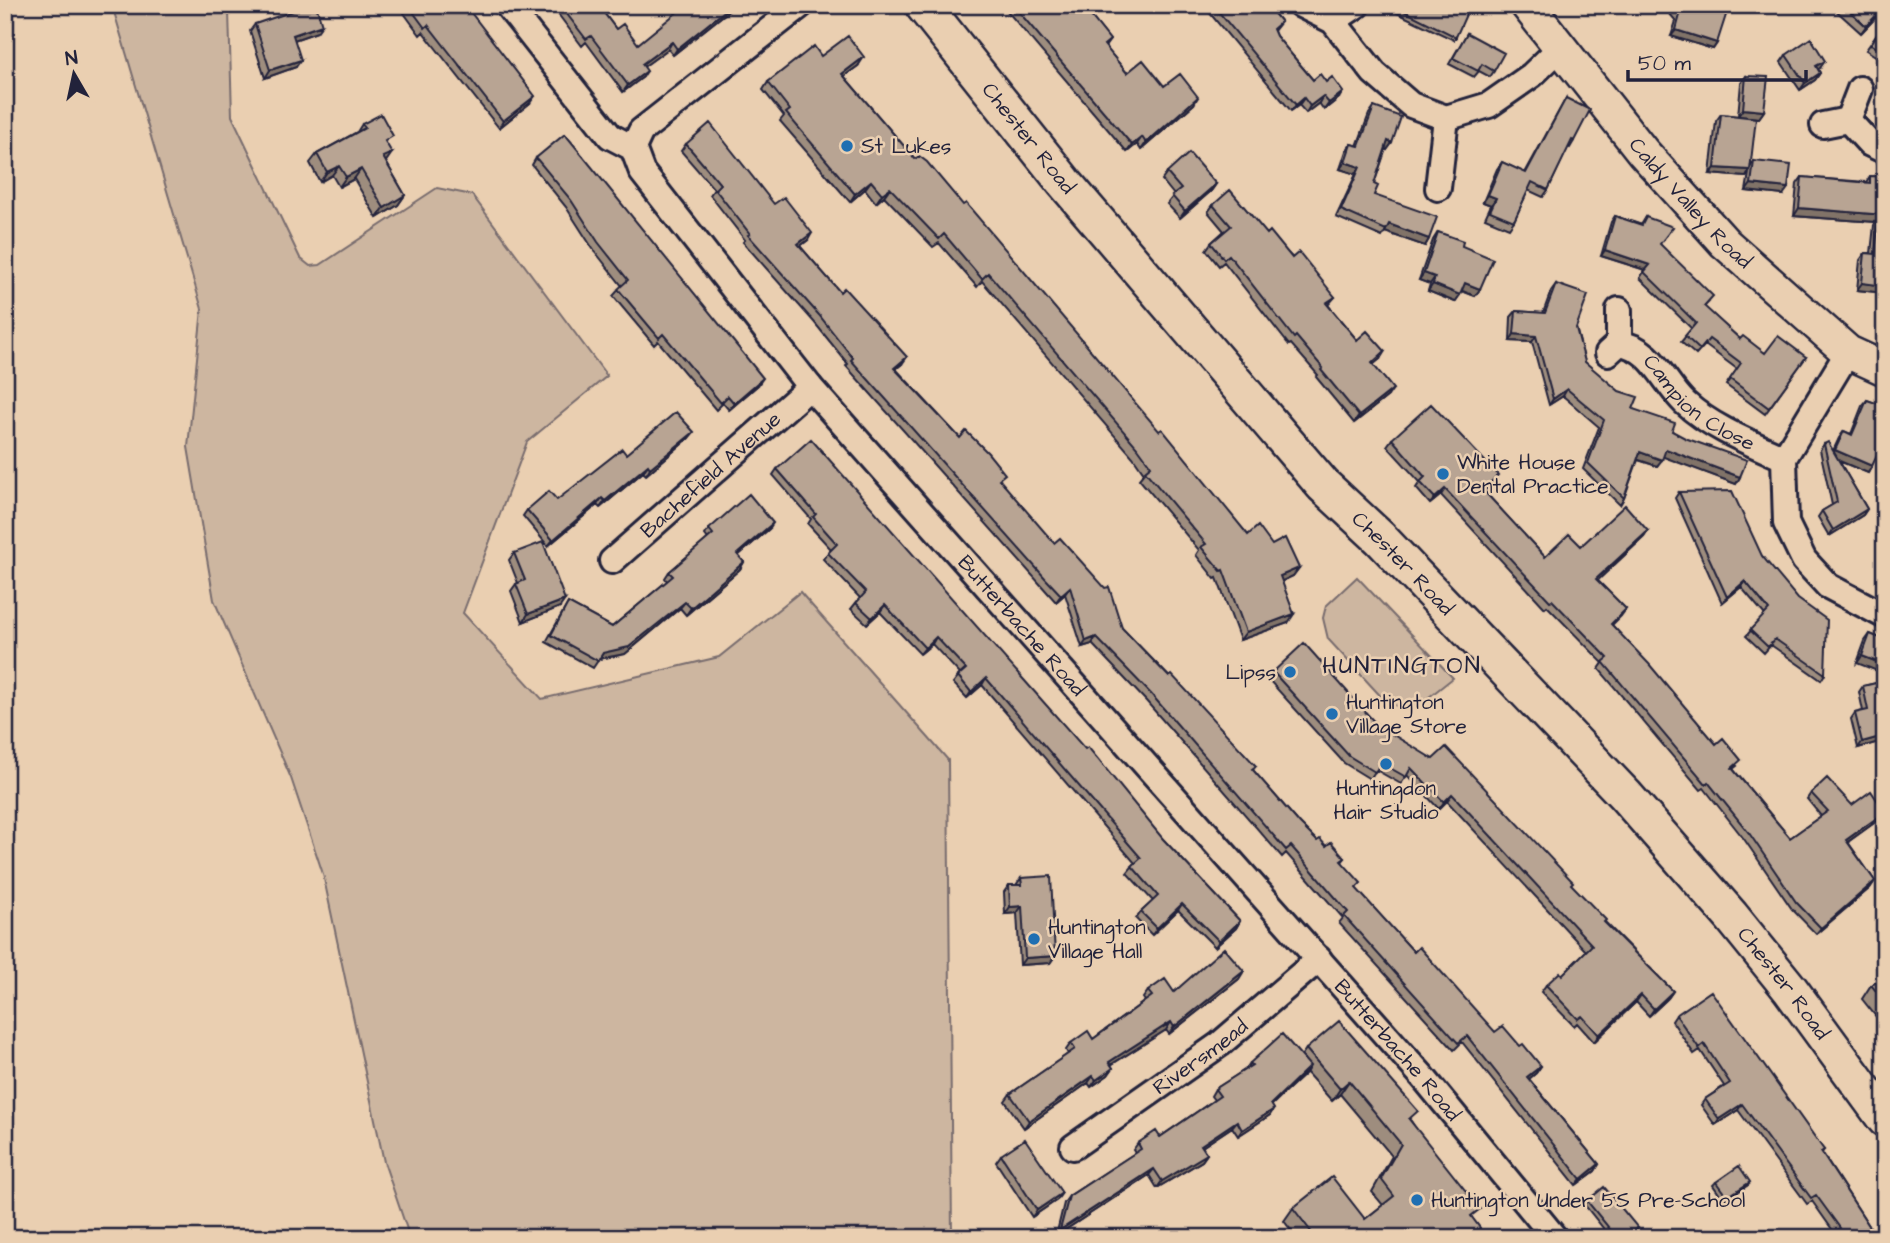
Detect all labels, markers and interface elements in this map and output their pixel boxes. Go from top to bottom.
north arrow [38,38,108,108]
scale bar [1628,38,1806,82]
text: N [64,44,80,73]
text: 50 m [1638,49,1692,78]
street label: Chester Road [975,76,1083,200]
street label: Caldy Valley Road [1622,131,1759,275]
place label: St Lukes [861,132,951,161]
marker: St Lukes [839,138,855,154]
street label: Campion Close [1637,347,1760,458]
street label: Bachefield Avenue [634,405,787,544]
place label: White House Dental Practice [1457,448,1609,501]
marker: White House Dental Practice [1435,466,1451,482]
street label: Chester Road [1346,505,1461,622]
street label: Butterbache Road [951,549,1093,702]
district label: HUNTINGTON [1322,649,1482,683]
place label: Lipss [1226,658,1276,688]
marker: Lipss [1282,664,1298,680]
place label: Huntington Village Store [1346,688,1467,743]
marker: Huntington Village Store [1324,706,1340,722]
marker: Huntingdon Hair Studio [1378,756,1394,772]
place label: Huntingdon Hair Studio [1334,774,1439,827]
place label: Huntington Village Hall [1048,913,1146,968]
street label: Chester Road [1731,921,1837,1045]
marker: Huntington Village Hall [1026,931,1042,947]
street label: Butterbache Road [1328,972,1468,1127]
street label: Riversmead [1147,1012,1254,1101]
place label: Huntington Under 5S Pre-School [1431,1186,1745,1217]
marker: Huntington Under 5S Pre-School [1409,1192,1425,1208]

